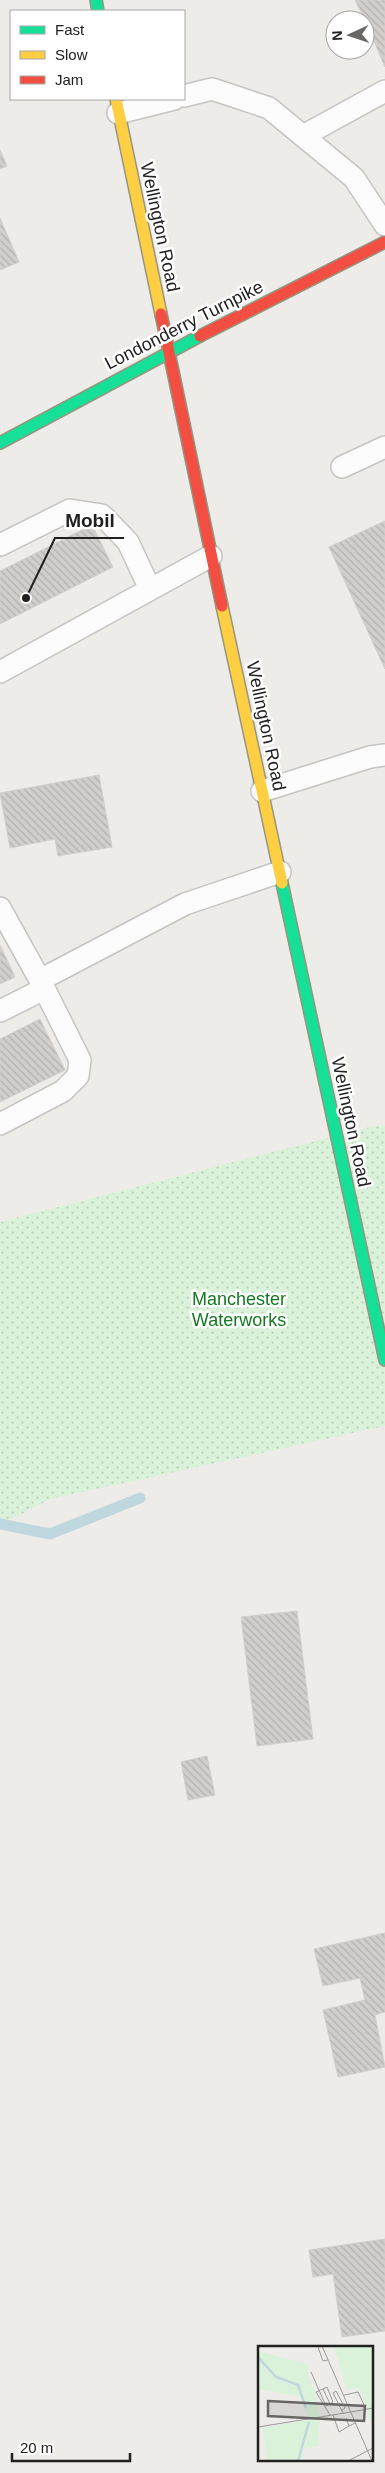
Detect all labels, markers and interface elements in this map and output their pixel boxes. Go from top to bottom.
legend [10,10,185,100]
north arrow [325,10,375,60]
text: Fast [55,21,85,38]
text: N [329,30,345,41]
text: Slow [55,46,88,63]
text: Jam [55,71,83,88]
street label: Wellington Road [137,160,183,294]
street label: Londonderry Turnpike [101,276,267,374]
callout: Mobil [55,504,124,538]
text: Mobil [65,510,115,531]
street label: Wellington Road [243,659,289,793]
street label: Wellington Road [328,1055,374,1189]
park label: Manchester Waterworks [192,1289,286,1330]
inset map [258,2346,372,2460]
scale bar [12,2430,130,2462]
text: 20 m [20,2439,53,2456]

